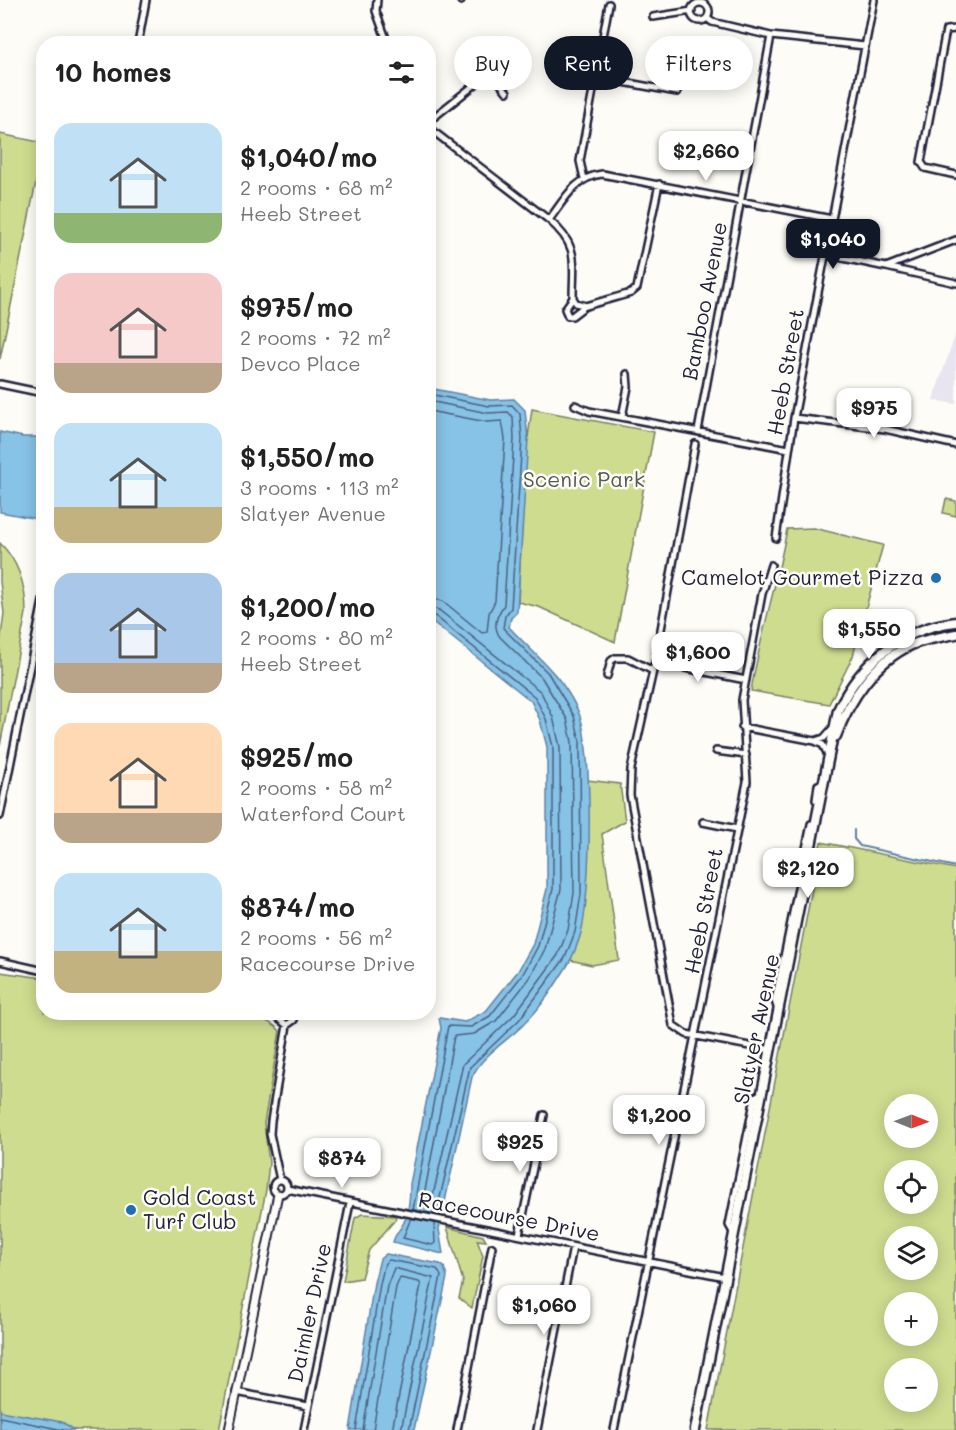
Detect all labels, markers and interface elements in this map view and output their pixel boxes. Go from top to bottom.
chip: Buy [454,36,532,90]
chip: Rent [544,36,633,90]
chip: Filters [645,36,753,90]
text: 10 homes [54,55,172,89]
icon: filters [385,56,418,89]
pin: $2,660 [657,131,755,182]
text: $2,660 [673,137,739,163]
text: $1,040/mo [240,140,377,174]
icon: home [102,147,174,219]
text: 2 rooms · 68 m² [240,174,393,200]
text: Heeb Street [240,200,362,226]
street label: Bamboo Avenue [675,219,732,382]
pin: $1,040 [784,219,882,270]
text: $1,040 [800,225,866,251]
text: $975/mo [240,290,353,324]
icon: home [102,297,174,369]
street label: Heeb Street [760,306,809,437]
text: 2 rooms · 72 m² [240,324,391,350]
text: Devco Place [240,350,361,376]
pin: $975 [838,388,910,439]
text: $975 [850,394,898,420]
text: $1,550/mo [240,440,374,474]
icon: home [102,447,174,519]
park label: Scenic Park [523,465,645,492]
text: 3 rooms · 113 m² [240,474,399,500]
text: Slatyer Avenue [240,500,386,526]
place label: Camelot Gourmet Pizza [681,563,924,590]
marker: Camelot Gourmet Pizza [929,571,943,585]
text: $1,200/mo [240,590,375,624]
icon: home [102,597,174,669]
pin: $1,550 [820,609,918,660]
text: $1,550 [837,615,901,641]
text: 2 rooms · 80 m² [240,624,393,650]
pin: $1,600 [649,632,747,683]
text: $1,600 [665,638,731,664]
text: Heeb Street [240,650,362,676]
text: $925/mo [240,740,353,774]
icon: home [102,747,174,819]
text: 2 rooms · 58 m² [240,774,392,800]
text: Waterford Court [240,800,406,826]
street label: Heeb Street [677,845,728,976]
pin: $2,120 [759,848,857,899]
text: $2,120 [777,854,839,880]
text: $874/mo [240,890,355,924]
icon: home [102,897,174,969]
text: 2 rooms · 56 m² [240,924,392,950]
text: Racecourse Drive [240,950,415,976]
street label: Slatyer Avenue [726,951,785,1106]
north arrow [884,1094,938,1148]
map controls [884,1094,938,1412]
pin: $1,200 [610,1095,708,1146]
text: $1,200 [627,1101,691,1127]
pin: $925 [484,1122,556,1173]
text: $925 [496,1128,544,1154]
pin: $874 [306,1138,378,1189]
text: $874 [318,1144,366,1170]
button: locate [884,1160,938,1214]
place label: Gold Coast Turf Club [143,1183,256,1234]
street label: Racecourse Drive [416,1185,602,1246]
marker: Gold Coast Turf Club [124,1203,138,1217]
button: layers [884,1226,938,1280]
street label: Daimler Drive [281,1241,336,1385]
pin: $1,060 [495,1285,593,1336]
text: $1,060 [511,1291,577,1317]
button: + [884,1292,938,1346]
button: − [884,1358,938,1412]

